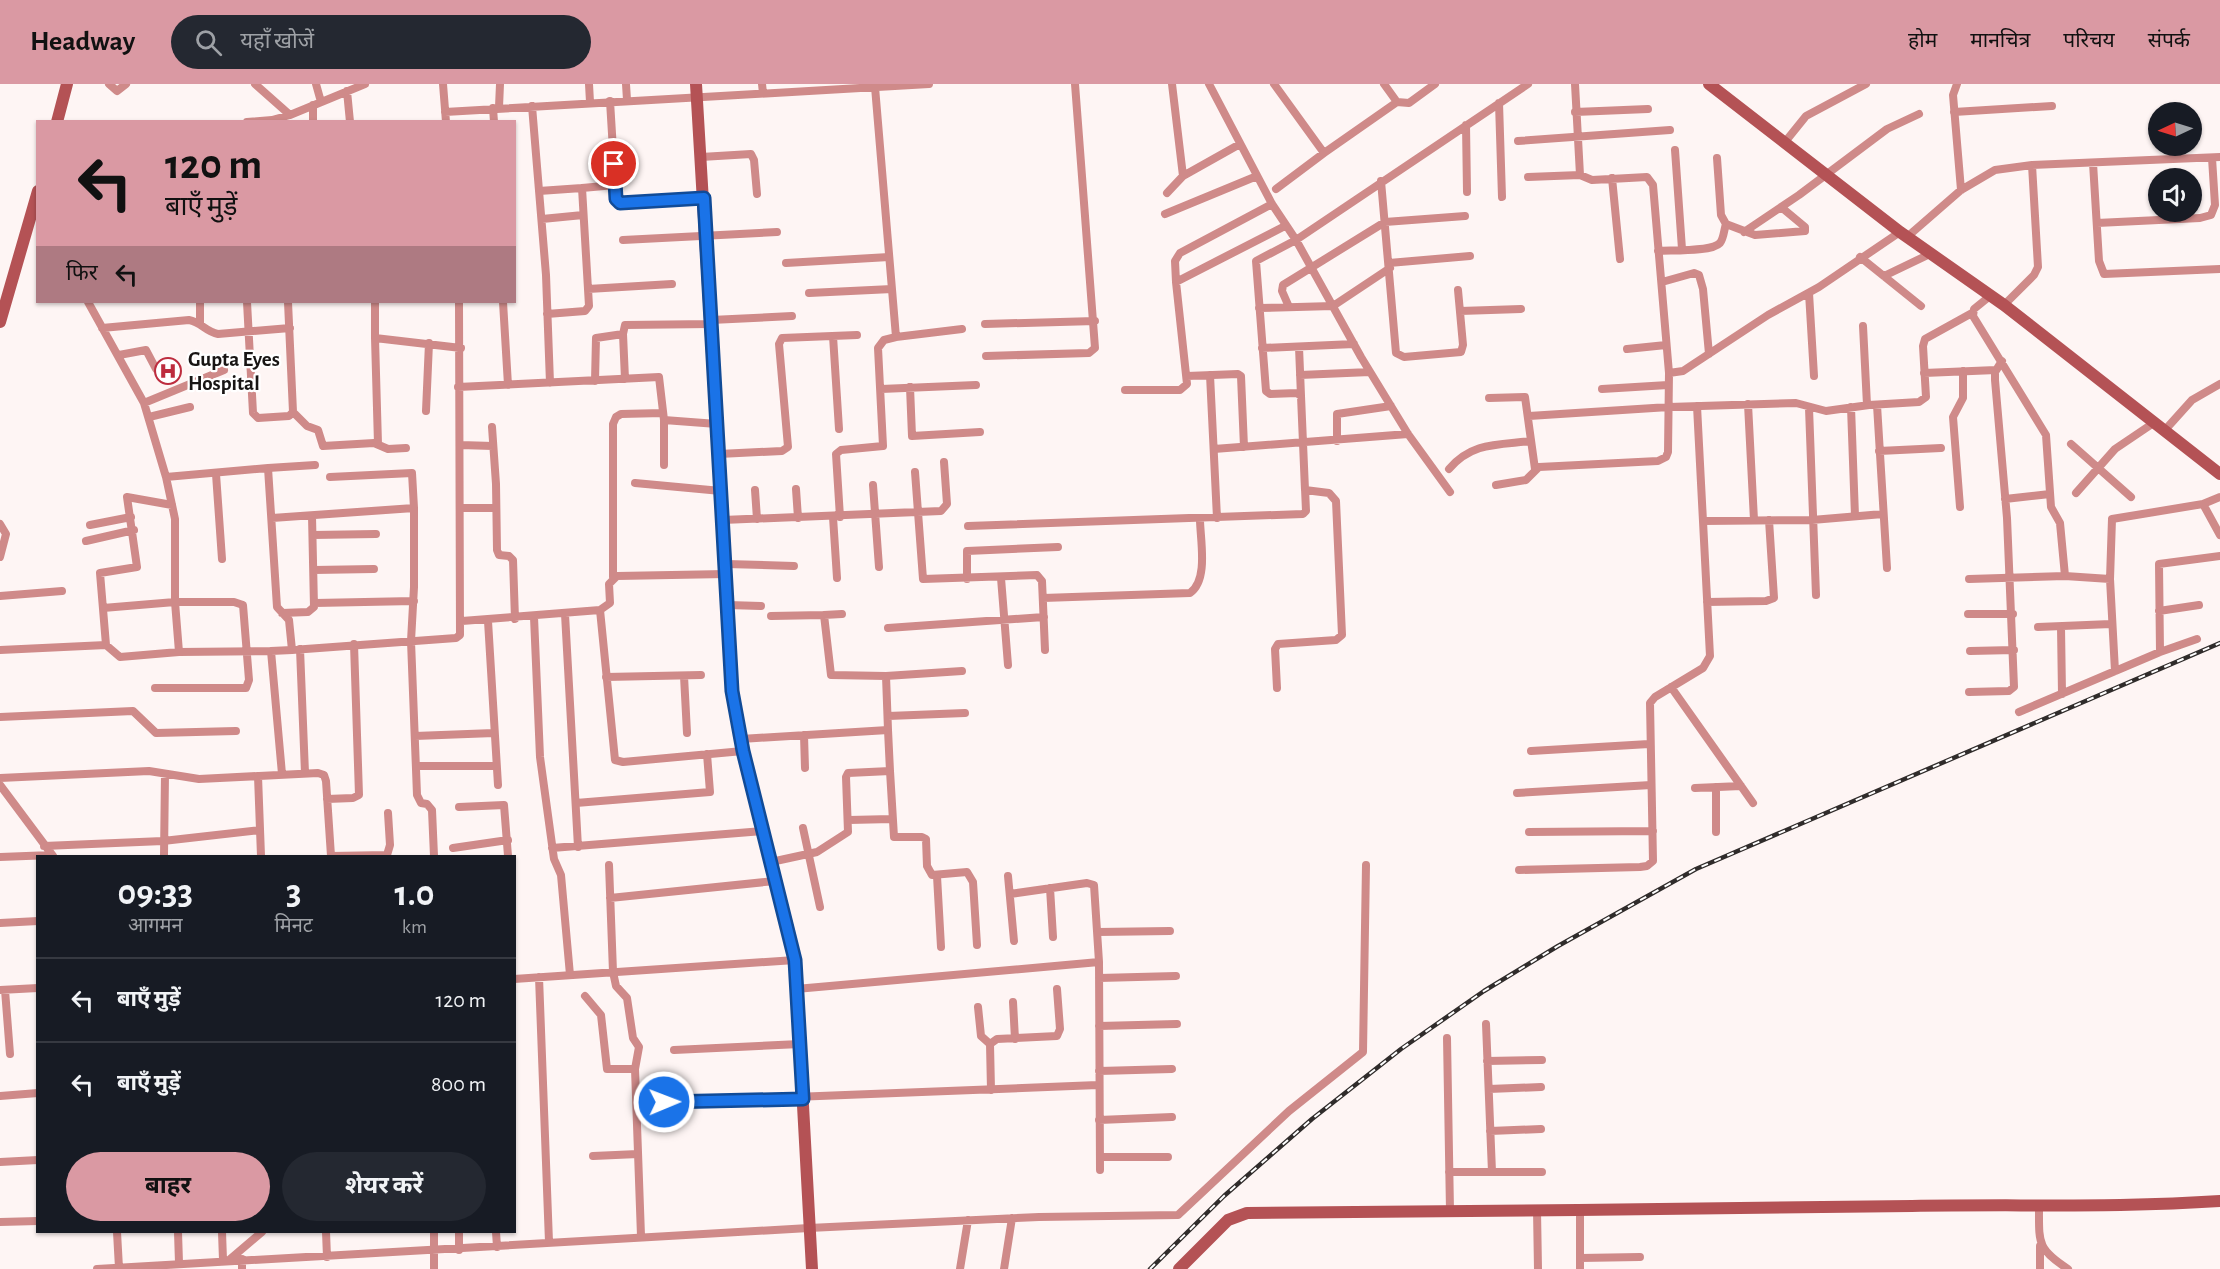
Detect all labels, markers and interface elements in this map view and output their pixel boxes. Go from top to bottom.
search box [171,15,591,69]
icon: search [192,26,225,59]
text: Headway [30,28,135,56]
text: यहाँ खोजें [240,30,314,52]
text: होम [1908,30,1937,51]
text: मानचित्र [1970,30,2030,51]
text: परिचय [2063,30,2115,51]
text: संपर्क [2148,30,2190,51]
north arrow [2148,102,2202,156]
map controls [2148,102,2202,222]
pin [588,138,639,189]
icon: left [66,144,144,222]
text: 120 m [165,144,262,186]
icon: arrive [597,147,630,180]
button: sound [2148,168,2202,222]
text: बाएँ मुड़ें [165,193,237,220]
icon: left [110,258,143,291]
text: फिर [66,262,98,284]
place label: Gupta Eyes Hospital [188,349,280,394]
hospital icon: Gupta Eyes Hospital [153,356,183,386]
text: 09:33 [118,875,193,911]
text: 3 [286,875,301,911]
text: 1.0 [394,876,434,912]
text: आगमन [128,916,183,936]
text: मिनट [275,916,313,936]
text: km [402,917,427,937]
icon: left [66,984,99,1017]
text: बाएँ मुड़ें [117,988,181,1010]
text: 120 m [436,989,486,1011]
icon: left [66,1068,99,1101]
position arrow [632,1070,696,1134]
text: बाएँ मुड़ें [117,1072,181,1094]
text: 800 m [431,1073,486,1095]
button: बाहर [66,1152,270,1221]
button: शेयर करें [282,1152,486,1221]

